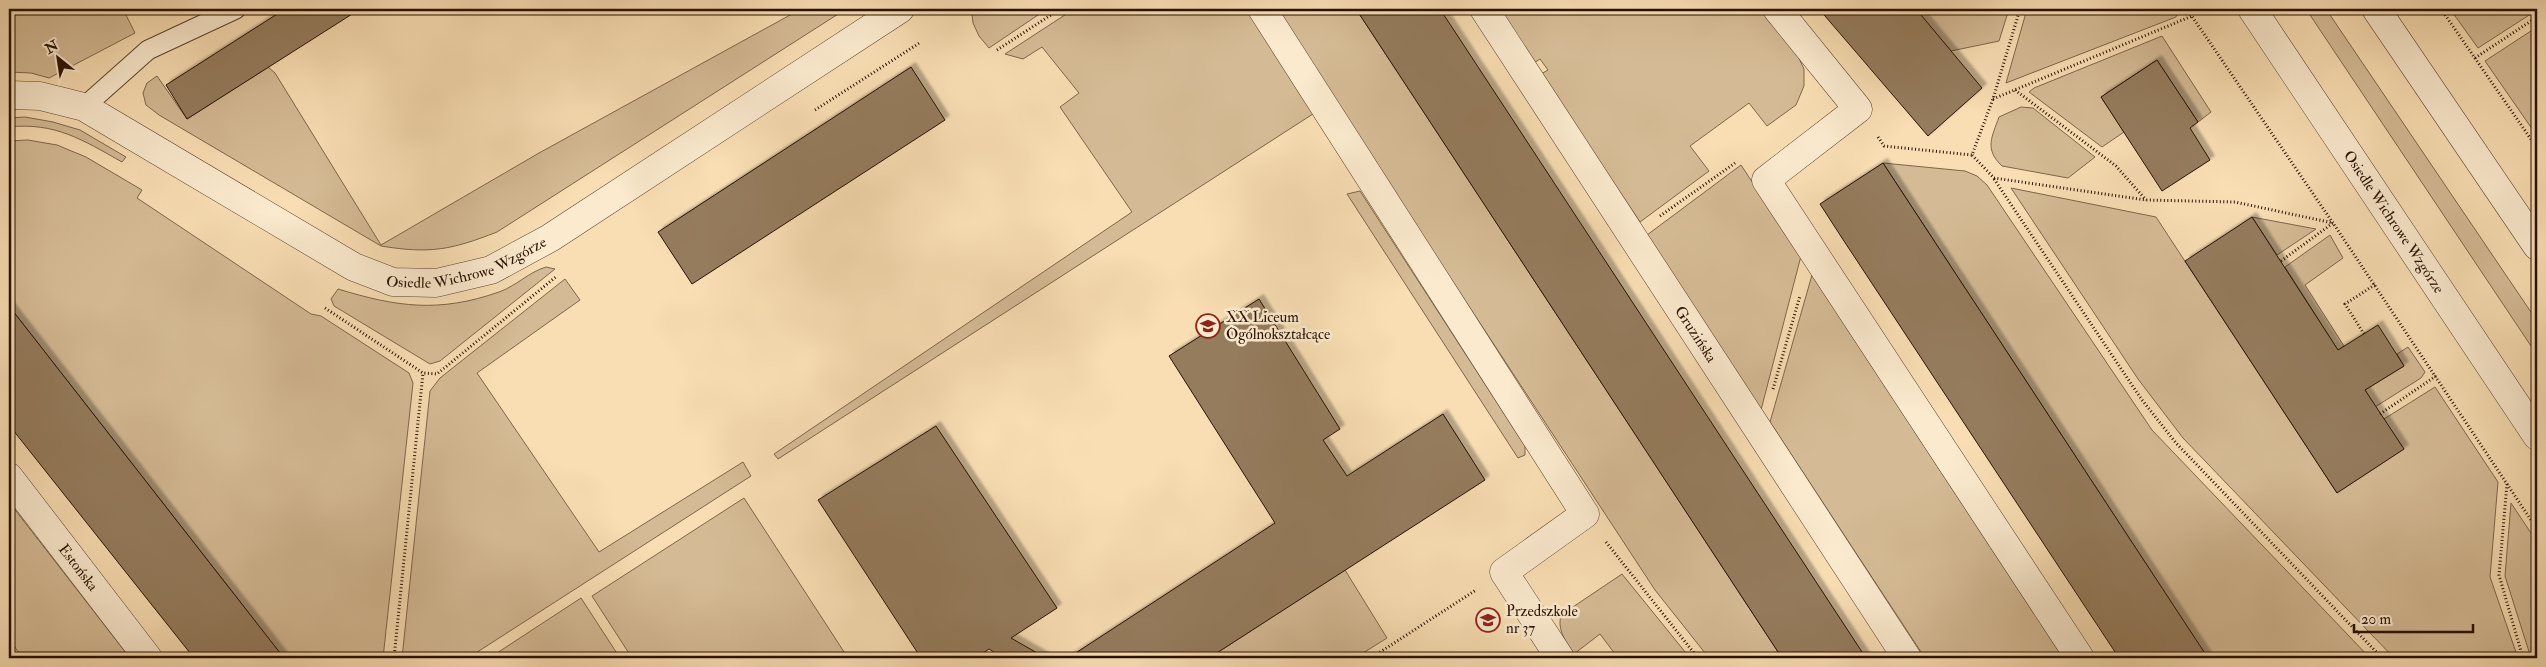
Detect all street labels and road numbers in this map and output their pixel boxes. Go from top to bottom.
street label: Osiedle Wichrowe Wzgórze [2339,147,2448,297]
street label: Osiedle Wichrowe Wzgórze [383,233,550,293]
street label: Gruzińska [1670,303,1721,367]
street label: Estońska [54,540,103,596]

